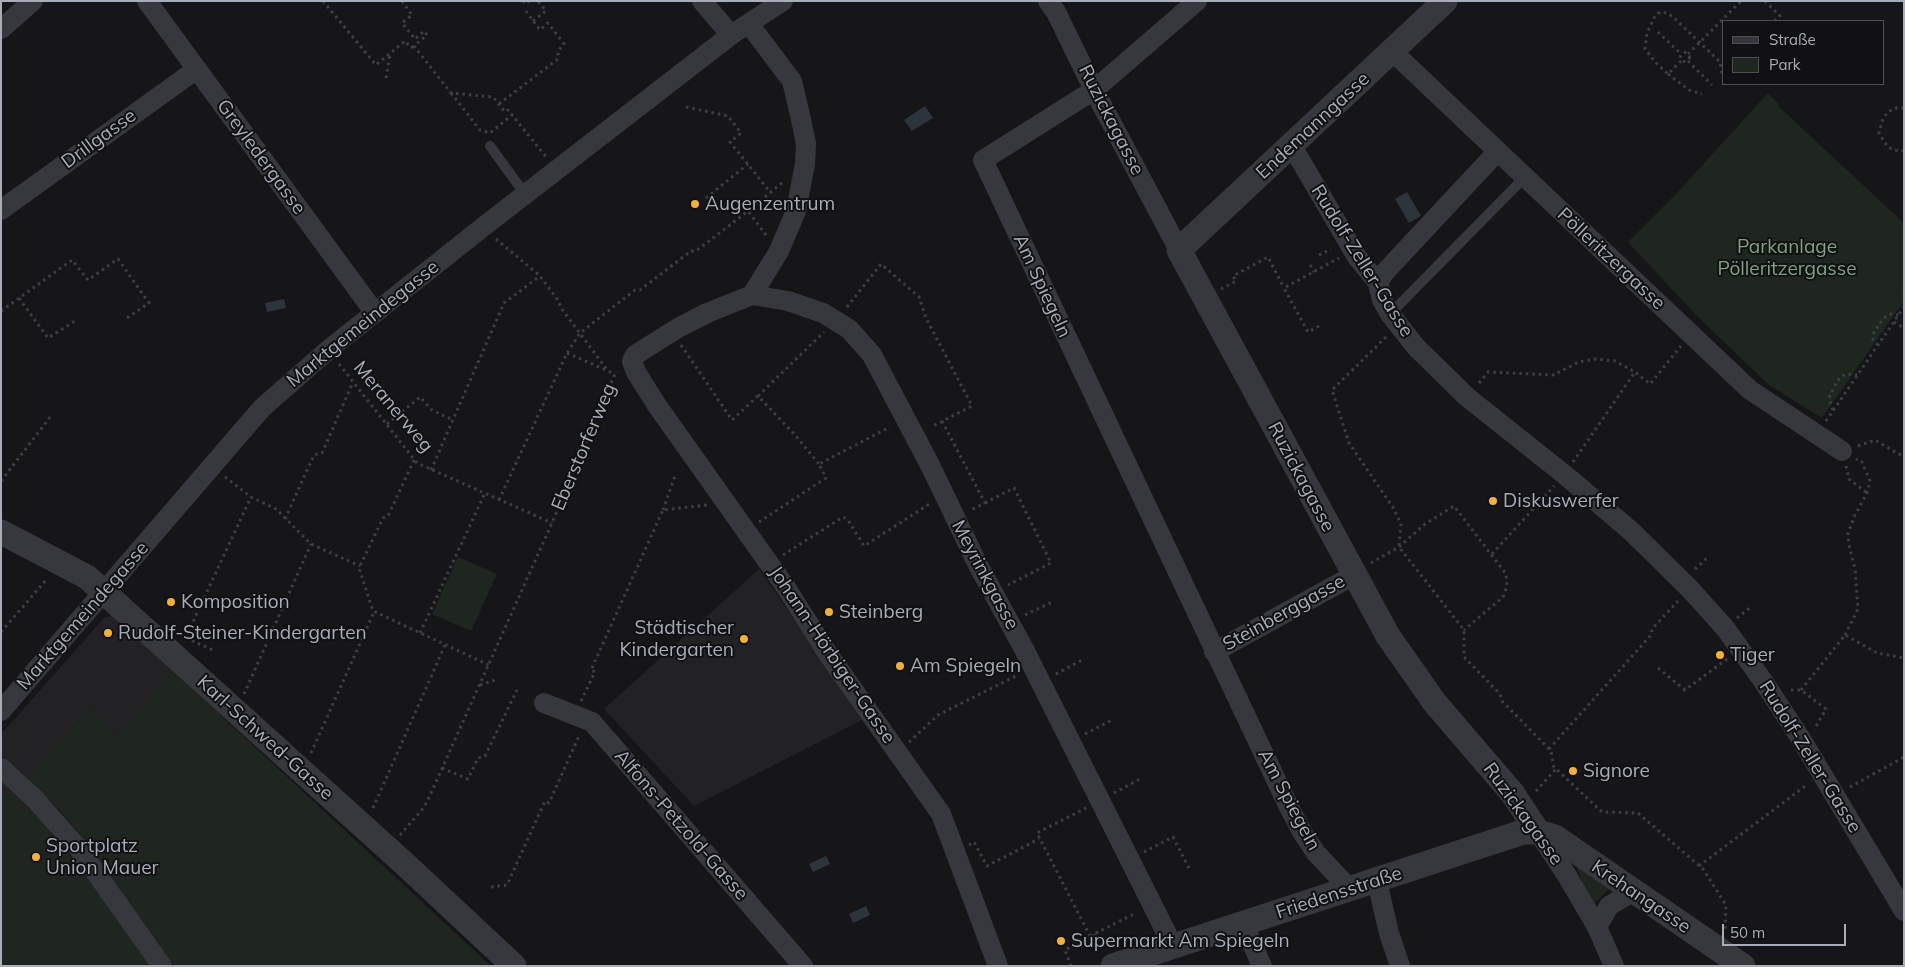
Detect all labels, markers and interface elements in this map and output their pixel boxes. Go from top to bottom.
legend [1722,20,1885,85]
text: Straße [1769,30,1816,49]
text: Park [1769,55,1801,74]
street label: Ruzickagasse [1073,61,1149,179]
street label: Endemanngasse [1252,68,1374,184]
street label: Greyledergasse [212,95,310,219]
street label: Drillgasse [57,104,141,174]
street label: Rudolf-Zeller-Gasse [1306,181,1418,341]
place label: Augenzentrum [705,193,835,215]
marker: Augenzentrum [689,198,701,210]
street label: Pölleritzergasse [1552,203,1670,315]
street label: Am Spiegeln [1008,231,1076,341]
park label: Parkanlage Pölleritzergasse [1717,236,1857,280]
street label: Marktgemeindegasse [282,256,444,392]
street label: Meranerweg [348,357,438,457]
street label: Eberstorferweg [547,380,621,514]
street label: Ruzickagasse [1263,418,1339,536]
place label: Diskuswerfer [1503,490,1619,512]
marker: Diskuswerfer [1487,495,1499,507]
street label: Meyrinkgasse [947,516,1023,634]
street label: Marktgemeindegasse [12,537,154,695]
street label: Johann-Hörbiger-Gasse [764,562,900,748]
street label: Steinberggasse [1219,570,1349,656]
place label: Komposition [181,591,290,613]
marker: Komposition [165,596,177,608]
place label: Steinberg [839,601,923,623]
marker: Steinberg [823,606,835,618]
place label: Städtischer Kindergarten [620,617,734,661]
place label: Rudolf-Steiner-Kindergarten [118,622,367,644]
marker: Rudolf-Steiner-Kindergarten [102,627,114,639]
marker: Städtischer Kindergarten [738,633,750,645]
place label: Tiger [1730,644,1775,666]
marker: Tiger [1714,649,1726,661]
place label: Am Spiegeln [910,655,1021,677]
marker: Am Spiegeln [894,660,906,672]
street label: Karl-Schwed-Gasse [192,671,338,805]
street label: Rudolf-Zeller-Gasse [1754,677,1866,837]
street label: Alfons-Petzold-Gasse [609,745,753,905]
street label: Am Spiegeln [1253,746,1325,854]
street label: Ruzickagasse [1478,758,1568,870]
place label: Signore [1583,760,1650,782]
marker: Signore [1567,765,1579,777]
place label: Sportplatz Union Mauer [46,835,158,879]
marker: Sportplatz Union Mauer [30,851,42,863]
street label: Krehangasse [1587,855,1695,939]
street label: Friedensstraße [1273,862,1405,924]
scale bar [1725,914,1849,946]
text: 50 m [1730,923,1765,942]
place label: Supermarkt Am Spiegeln [1071,930,1290,952]
marker: Supermarkt Am Spiegeln [1055,935,1067,947]

